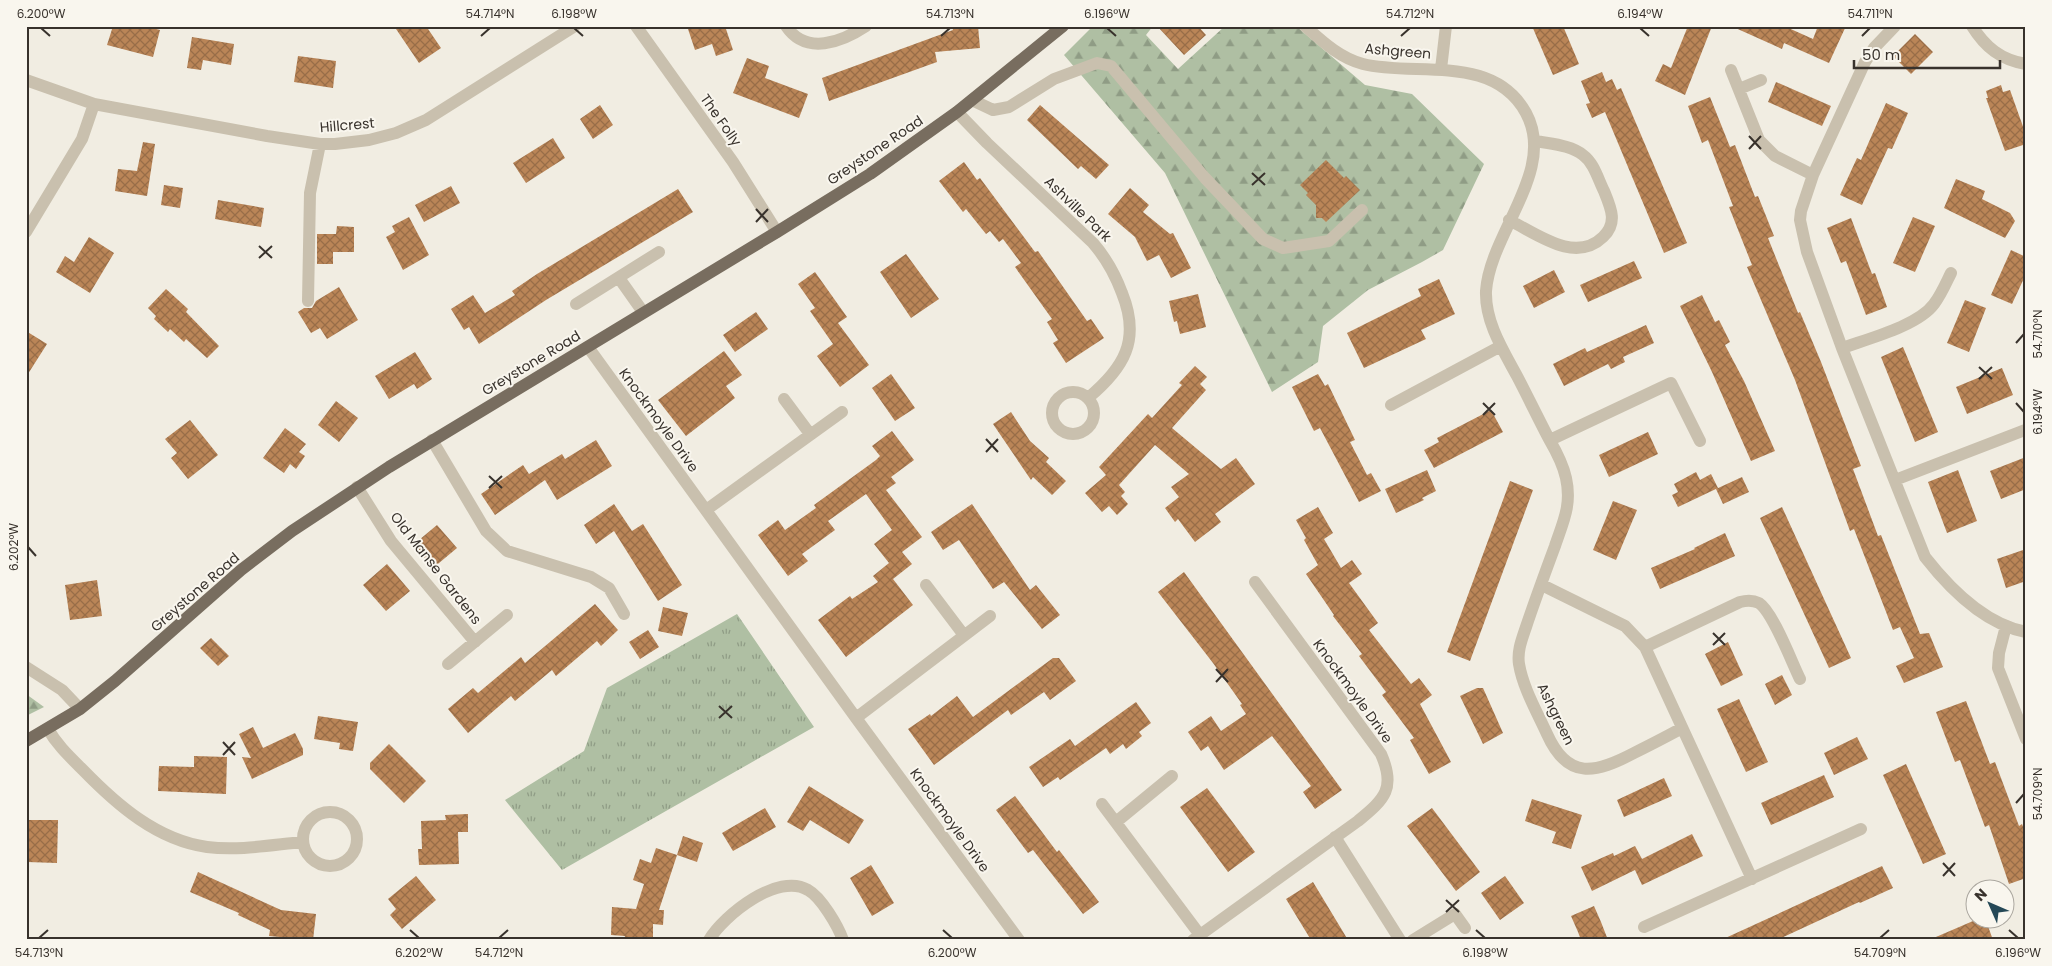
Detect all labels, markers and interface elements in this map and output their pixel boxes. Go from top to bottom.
text: 6.200°W [17,5,66,22]
text: 54.714°N [466,5,514,22]
text: 6.198°W [551,5,597,22]
text: 54.713°N [926,5,974,22]
text: 6.196°W [1084,5,1130,22]
text: 54.712°N [1386,5,1434,22]
text: 6.194°W [1617,5,1663,22]
text: 54.711°N [1847,5,1893,22]
street label: Ashgreen [1364,38,1432,64]
scale bar [1854,38,2001,70]
text: 50 m [1862,44,1900,65]
street label: The Folly [696,90,746,150]
street label: Greystone Road [823,110,927,190]
street label: Hillcrest [319,113,375,137]
street label: Ashville Park [1040,172,1117,247]
text: 54.710°N [2029,310,2046,358]
street label: Greystone Road [478,326,584,400]
street label: Knockmoyle Drive [614,364,704,476]
text: 6.194°W [2029,389,2046,435]
street label: Old Manse Gardens [386,508,486,628]
text: 6.202°W [5,523,22,571]
street label: Greystone Road [146,548,244,636]
street label: Knockmoyle Drive [1308,635,1398,747]
street label: Ashgreen [1532,680,1580,748]
street label: Knockmoyle Drive [905,764,995,876]
text: 54.709°N [2029,768,2046,820]
north arrow [1964,878,2014,928]
text: N [1970,884,1992,906]
text: 54.713°N [15,944,63,961]
text: 6.202°W [395,944,443,961]
text: 54.712°N [475,944,523,961]
text: 6.200°W [928,944,977,961]
text: 6.198°W [1462,944,1508,961]
text: 54.709°N [1854,944,1906,961]
text: 6.196°W [1995,944,2041,961]

